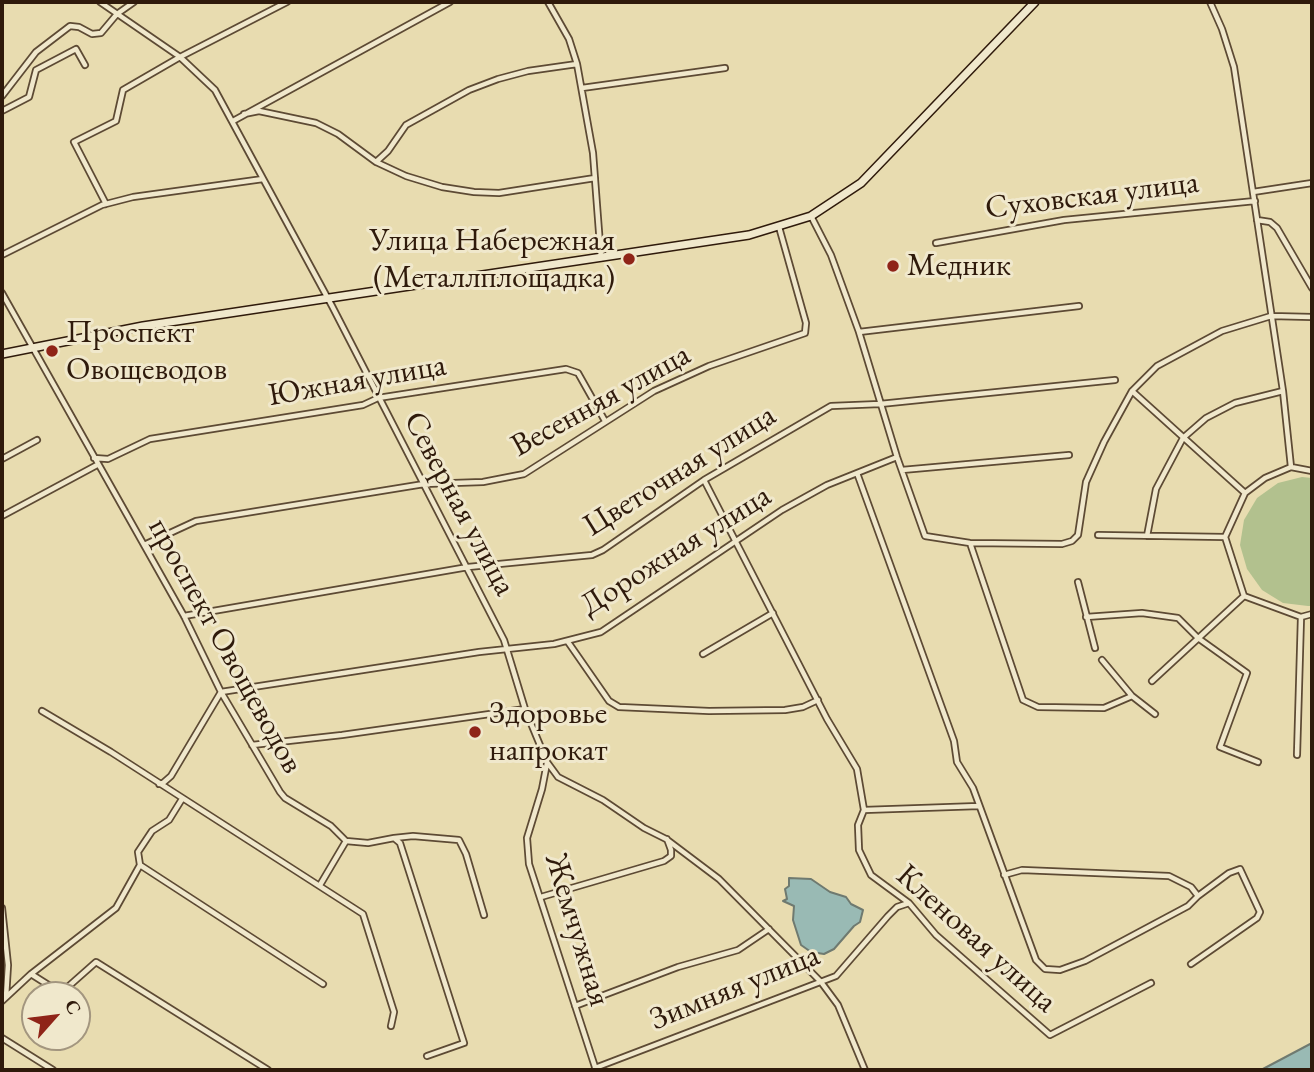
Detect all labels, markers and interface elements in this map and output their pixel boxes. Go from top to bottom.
street label: Суховская улица [983,164,1201,228]
place label: Улица Набережная (Металлплощадка) [369,222,615,297]
place label: Медник [907,247,1011,285]
marker: Улица Набережная (Металлплощадка) [621,251,637,267]
marker: Медник [885,258,901,274]
place label: Проспект Овощеводов [66,314,227,389]
street label: Весенняя улица [505,336,697,466]
marker: Проспект Овощеводов [44,343,60,359]
street label: Южная улица [265,346,449,416]
street label: Цветочная улица [577,397,783,545]
street label: Северная улица [394,405,524,603]
street label: Дорожная улица [574,477,778,625]
street label: проспект Овощеводов [139,512,311,780]
place label: Здоровье напрокат [489,695,608,770]
marker: Здоровье напрокат [467,724,483,740]
street label: Жемчужная [536,849,618,1011]
street label: Кленовая улица [888,857,1064,1021]
street label: Зимняя улица [645,937,825,1039]
north arrow [21,981,91,1051]
text: С [59,995,87,1019]

